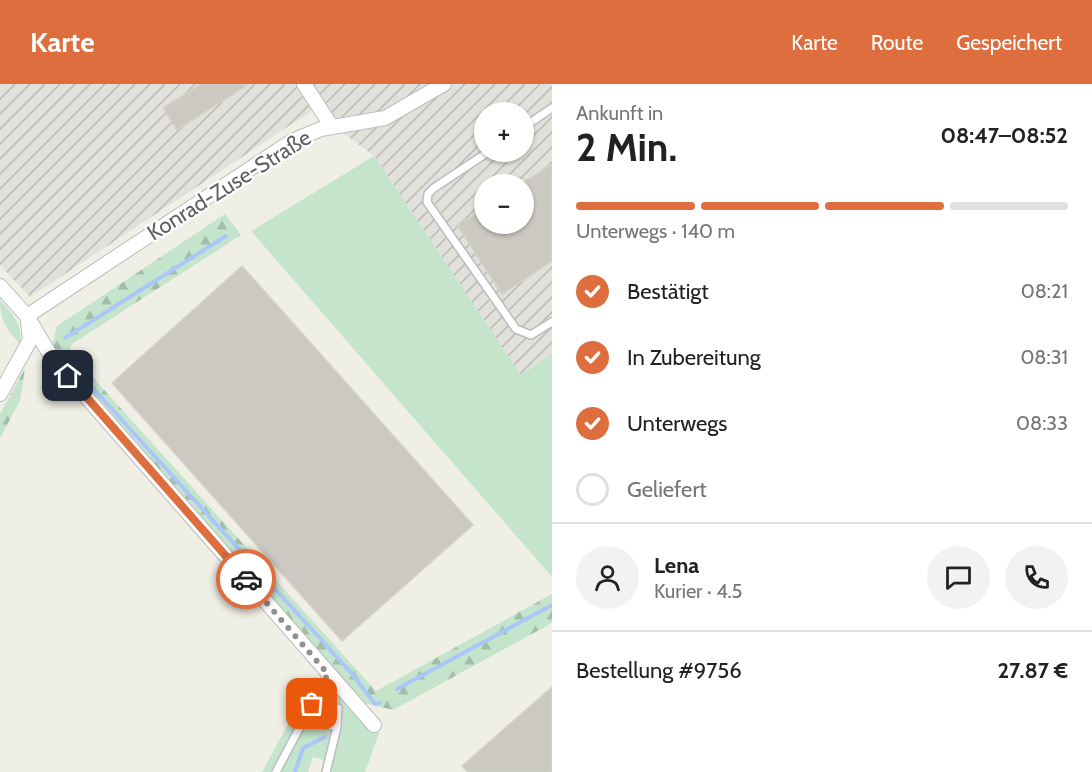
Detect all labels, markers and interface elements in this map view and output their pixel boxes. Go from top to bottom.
text: Karte [30,25,95,59]
text: Karte [791,30,838,55]
text: Route [871,30,923,55]
text: Gespeichert [956,30,1062,55]
text: Ankunft in [576,101,663,125]
map controls [474,102,534,234]
button: + [474,102,534,162]
text: 08:47–08:52 [940,122,1068,149]
text: 2 Min. [576,123,677,171]
street label: Konrad-Zuse-Straße [142,124,316,246]
button: − [474,174,534,234]
text: Unterwegs · 140 m [576,219,735,243]
icon: check [576,275,609,308]
text: Bestätigt [627,278,709,305]
text: 08:21 [1021,279,1068,303]
icon: check [576,341,609,374]
text: In Zubereitung [627,344,761,371]
text: 08:31 [1020,345,1068,369]
pin [42,350,93,401]
icon: home [51,359,84,392]
icon: check [576,407,609,440]
text: Unterwegs [627,410,727,437]
text: 08:33 [1016,411,1068,435]
text: Geliefert [627,476,707,503]
button: person [576,546,639,609]
button: chat [927,546,990,609]
button: phone [1005,546,1068,609]
courier [216,549,276,609]
text: Lena [654,552,699,579]
icon: car [230,563,263,596]
text: Kurier · 4.5 [654,579,742,603]
text: Bestellung #9756 [576,657,742,684]
text: 27.87 € [997,657,1068,684]
pin [286,678,337,729]
icon: bag [295,687,328,720]

